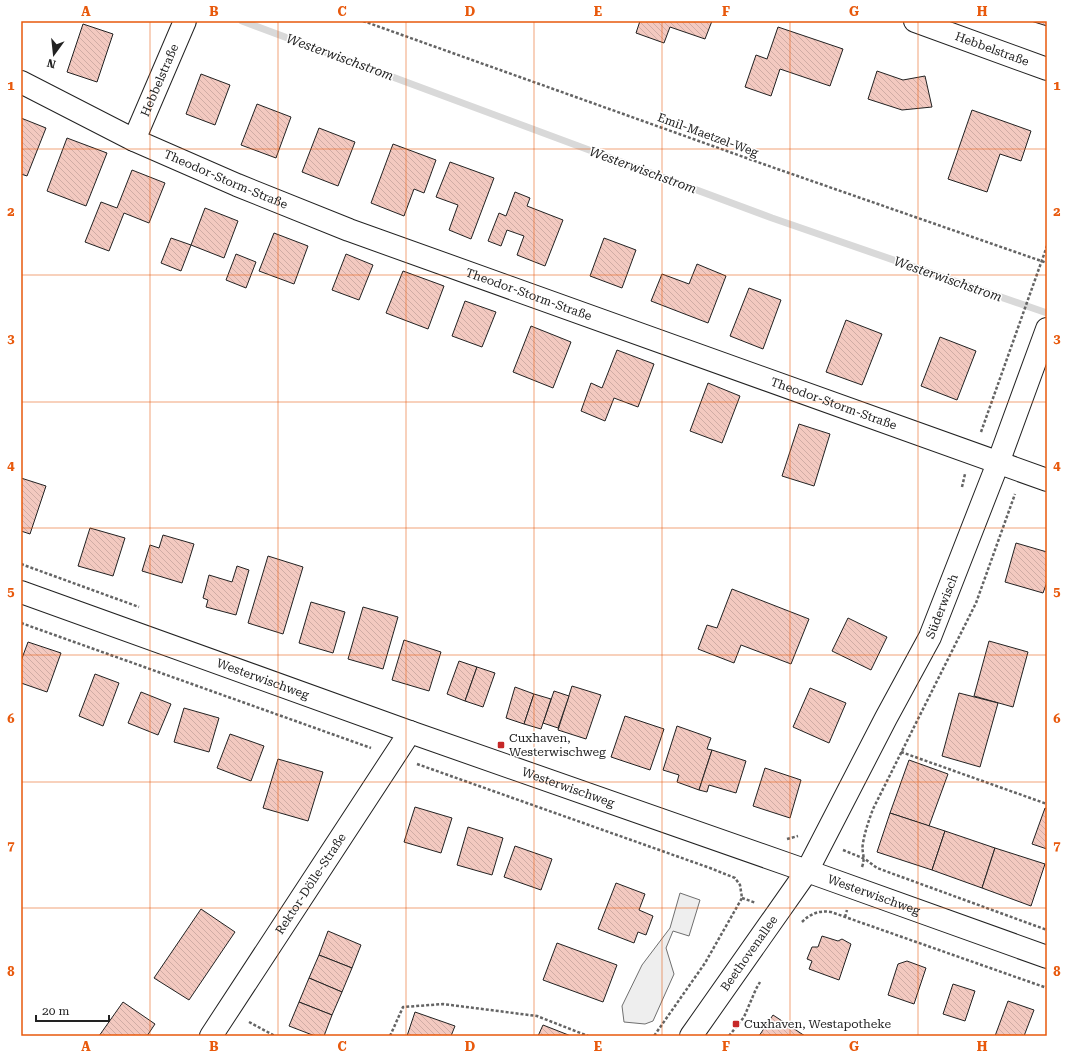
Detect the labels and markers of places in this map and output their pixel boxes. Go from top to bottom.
place label: Cuxhaven, Westerwischweg [509,731,606,759]
marker: Cuxhaven, Westerwischweg [496,740,506,750]
place label: Cuxhaven, Westapotheke [744,1017,892,1031]
marker: Cuxhaven, Westapotheke [731,1019,741,1029]

